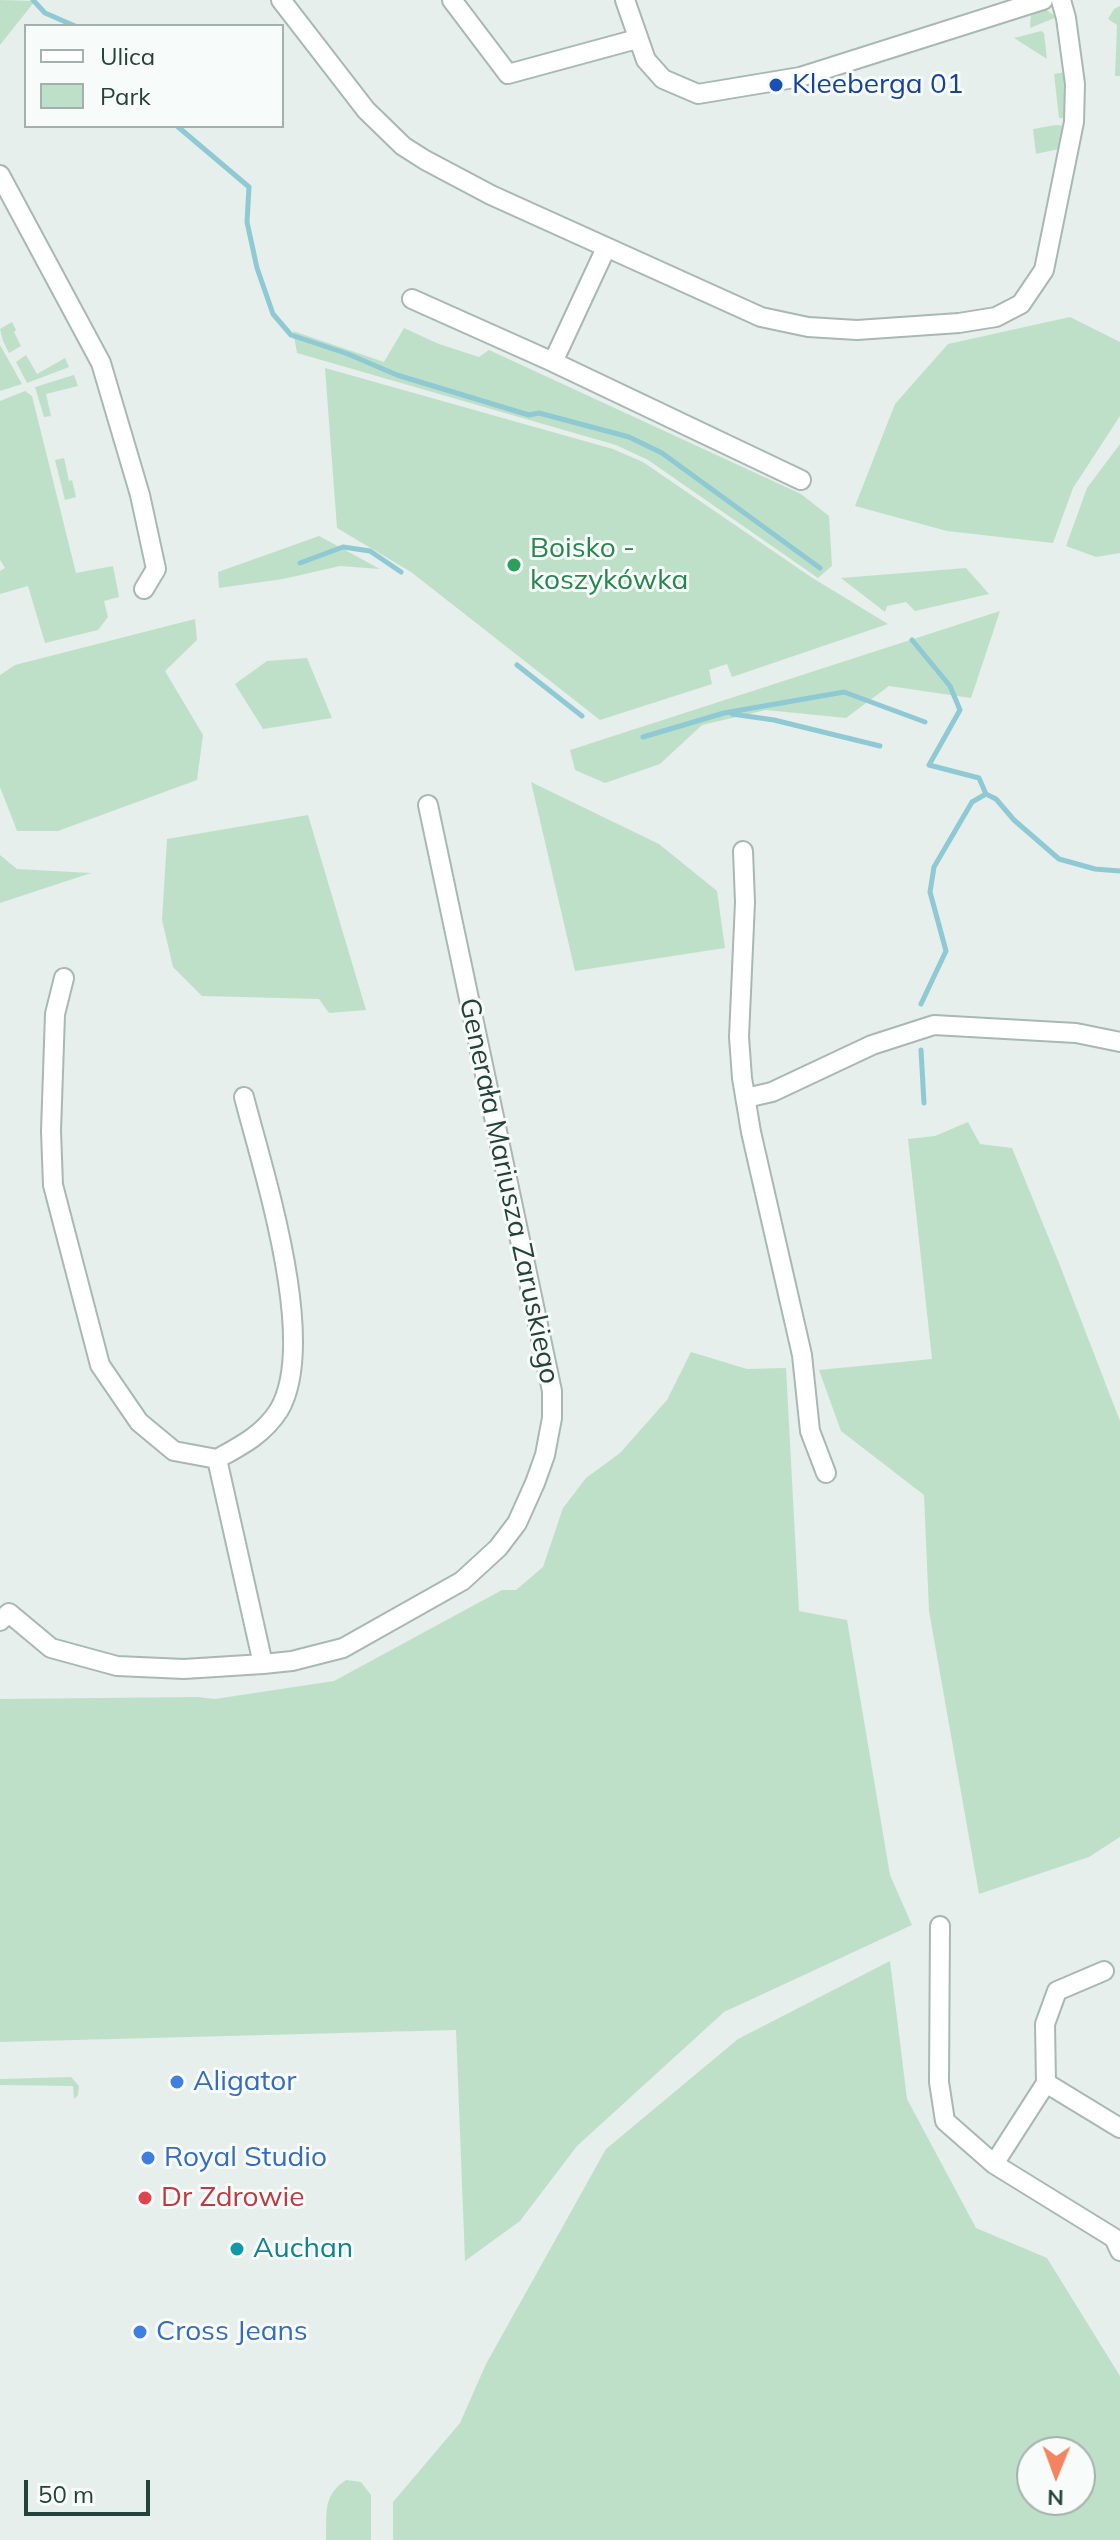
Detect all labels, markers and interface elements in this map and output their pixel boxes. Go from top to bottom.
legend [24,24,284,128]
text: Ulica [100,41,155,71]
place label: Kleeberga 01 [792,68,963,102]
marker: Kleeberga 01 [767,76,785,94]
text: Park [100,81,151,111]
place label: Boisko - koszykówka [530,532,688,598]
marker: Boisko - koszykówka [505,556,523,574]
street label: Generała Mariusza Zaruskiego [452,995,566,1387]
place label: Aligator [193,2065,296,2099]
marker: Aligator [168,2073,186,2091]
place label: Royal Studio [164,2141,327,2175]
marker: Royal Studio [139,2149,157,2167]
place label: Dr Zdrowie [161,2181,304,2215]
marker: Dr Zdrowie [136,2189,154,2207]
place label: Auchan [253,2232,353,2266]
marker: Auchan [228,2240,246,2258]
place label: Cross Jeans [156,2315,308,2349]
marker: Cross Jeans [131,2323,149,2341]
north arrow [1016,2436,1096,2516]
scale bar [28,2464,154,2514]
text: 50 m [38,2479,94,2509]
text: N [1047,2484,1064,2512]

